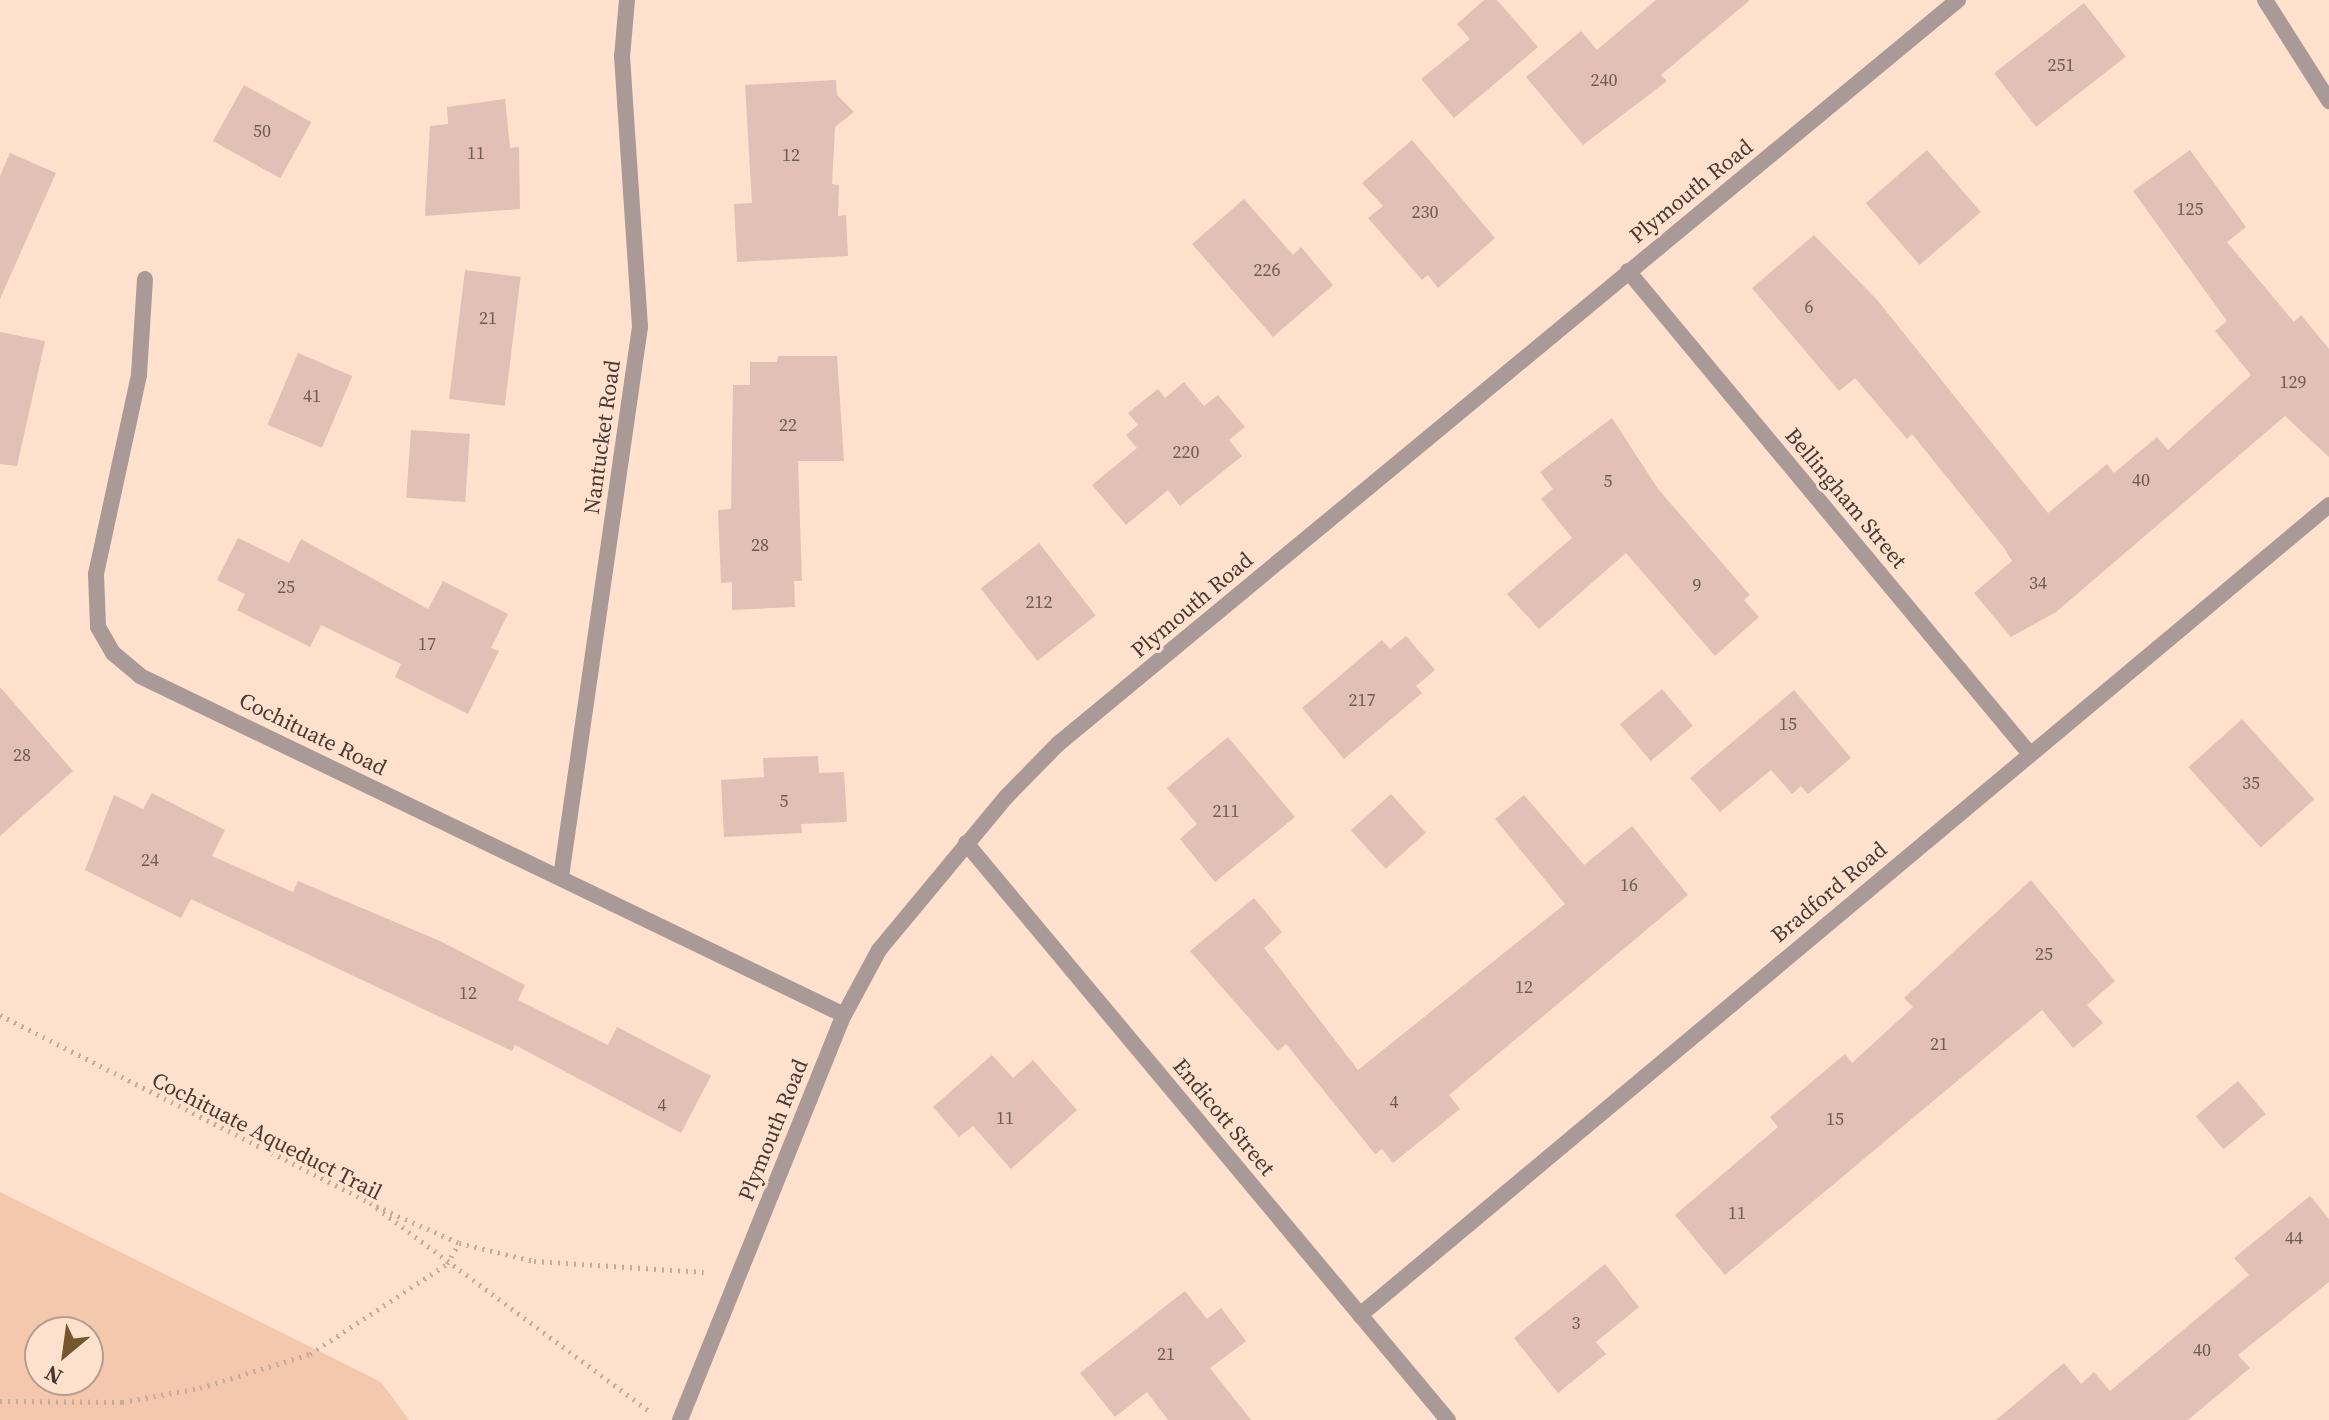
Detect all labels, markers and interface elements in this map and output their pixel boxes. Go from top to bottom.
house number: 251 [2048,54,2074,76]
house number: 240 [1591,69,1617,91]
house number: 50 [253,120,271,142]
street label: Plymouth Road [1624,133,1758,249]
house number: 11 [467,142,485,164]
house number: 12 [782,144,800,166]
house number: 125 [2177,198,2203,220]
house number: 230 [1412,201,1438,223]
house number: 226 [1254,259,1280,281]
house number: 6 [1805,296,1813,318]
house number: 21 [479,307,497,329]
street label: Nantucket Road [578,358,626,516]
house number: 129 [2280,371,2306,393]
house number: 41 [303,385,321,407]
house number: 22 [779,414,797,436]
street label: Bellingham Street [1780,422,1912,574]
house number: 220 [1173,441,1199,463]
house number: 40 [2132,469,2150,491]
house number: 5 [1604,470,1612,492]
house number: 28 [751,534,769,556]
street label: Plymouth Road [1126,547,1258,663]
house number: 34 [2029,572,2047,594]
house number: 9 [1693,574,1701,596]
house number: 25 [277,576,295,598]
house number: 212 [1026,591,1052,613]
house number: 17 [418,633,436,655]
street label: Cochituate Road [235,687,391,781]
house number: 217 [1349,689,1375,711]
house number: 15 [1779,713,1797,735]
house number: 28 [13,744,31,766]
house number: 35 [2242,772,2260,794]
house number: 5 [780,790,788,812]
house number: 211 [1213,800,1239,822]
street label: Bradford Road [1766,836,1892,948]
house number: 24 [141,849,159,871]
house number: 16 [1620,874,1638,896]
house number: 25 [2035,943,2053,965]
house number: 12 [1515,976,1533,998]
house number: 12 [459,982,477,1004]
house number: 21 [1930,1033,1948,1055]
street label: Endicott Street [1167,1053,1281,1181]
street label: Plymouth Road [733,1055,813,1205]
street label: Cochituate Aqueduct Trail [147,1066,387,1206]
house number: 4 [1390,1091,1398,1113]
house number: 4 [658,1094,666,1116]
house number: 11 [996,1107,1014,1129]
house number: 15 [1826,1108,1844,1130]
house number: 11 [1728,1202,1746,1224]
house number: 44 [2285,1227,2303,1249]
house number: 3 [1572,1312,1580,1334]
north arrow [24,1316,104,1396]
house number: 40 [2193,1339,2211,1361]
house number: 21 [1157,1343,1175,1365]
text: N [39,1358,68,1392]

